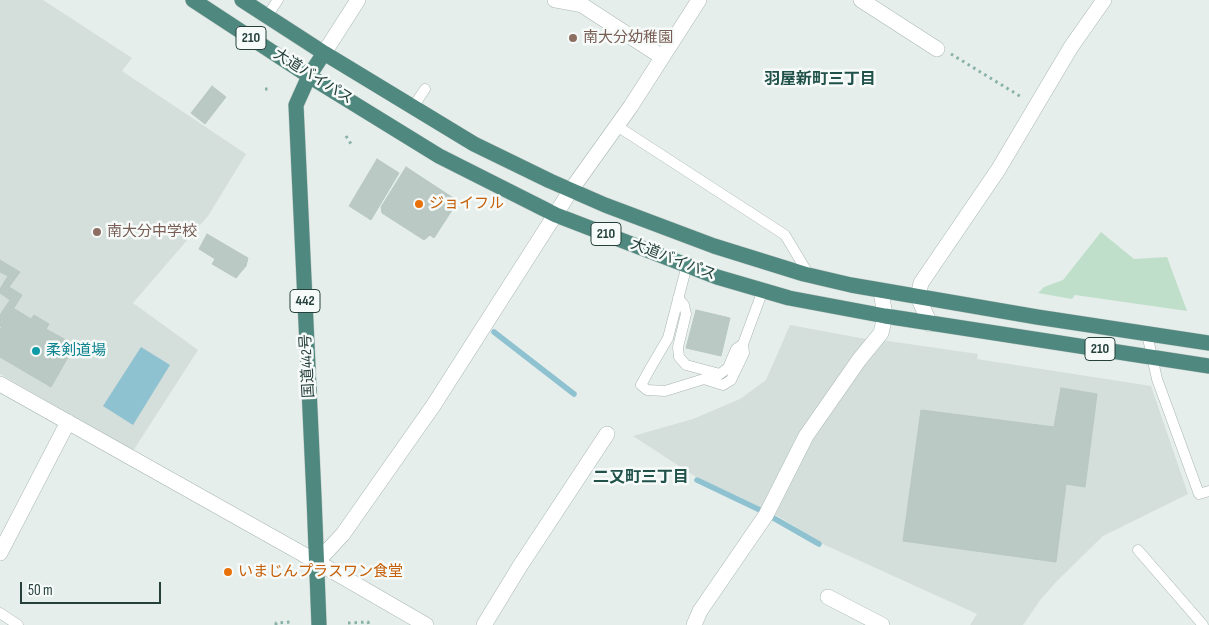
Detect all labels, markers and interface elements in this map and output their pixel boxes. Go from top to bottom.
road number: 210 [236,26,266,49]
place label: 南大分幼稚園 [583,29,673,47]
marker: 南大分幼稚園 [567,32,579,44]
street label: 大道バイパス [270,46,356,108]
district label: 羽屋新町三丁目 [764,70,876,90]
place label: ジョイフル [429,195,504,213]
marker: ジョイフル [413,198,425,210]
road number: 210 [591,222,621,245]
place label: 南大分中学校 [107,223,197,241]
marker: 南大分中学校 [91,226,103,238]
street label: 大道バイパス [628,235,718,285]
road number: 442 [290,290,320,312]
street label: 国道442号 [297,334,319,398]
road number: 210 [1085,338,1115,360]
place label: 柔剣道場 [46,342,106,360]
marker: 柔剣道場 [30,345,42,357]
district label: 二又町三丁目 [593,468,689,488]
place label: いまじんプラスワン食堂 [238,563,403,581]
marker: いまじんプラスワン食堂 [222,566,234,578]
scale bar [22,572,164,604]
text: 50 m [28,581,53,600]

